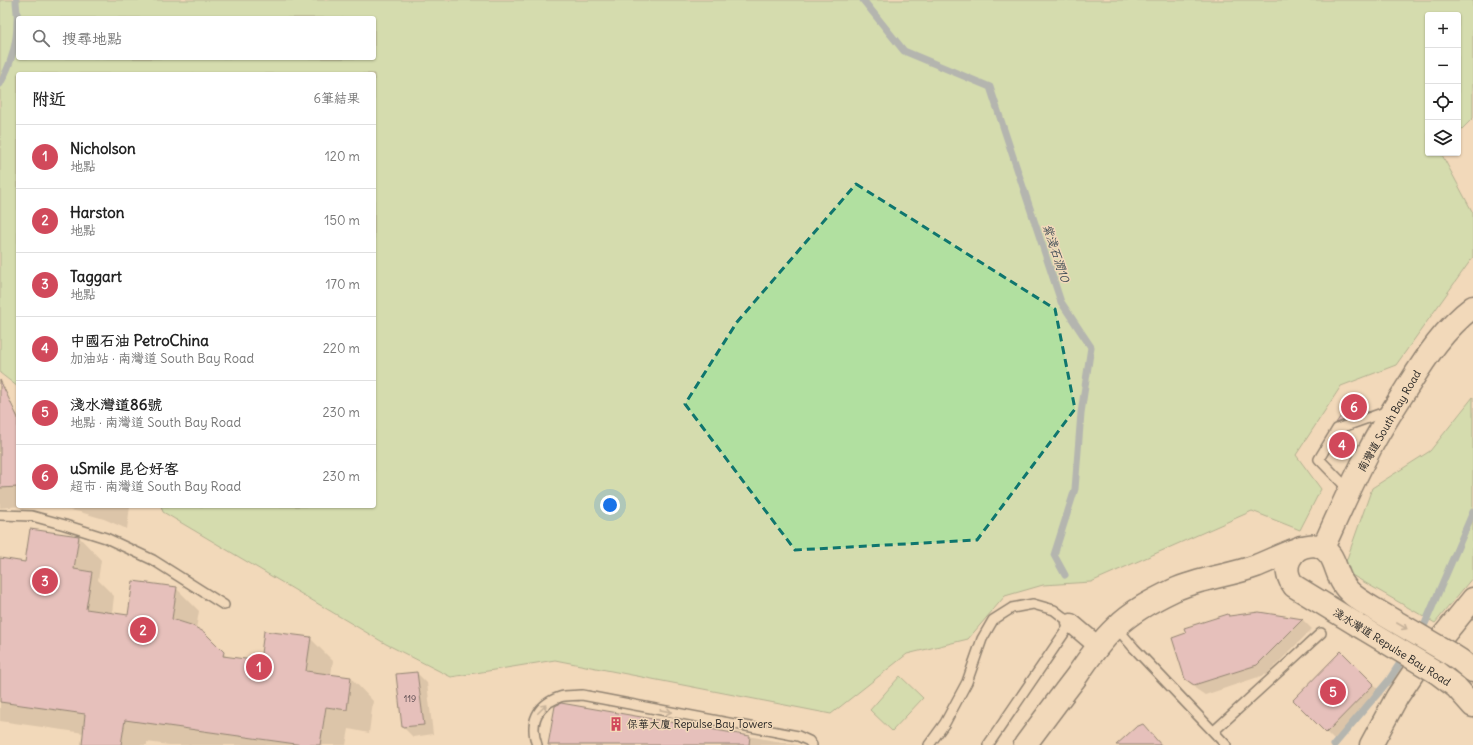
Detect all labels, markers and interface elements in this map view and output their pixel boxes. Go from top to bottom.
map controls [1425,12,1461,156]
button: + [1425,12,1461,48]
search box [16,16,376,60]
icon: search [30,27,52,49]
text: 搜尋地點 [62,29,122,48]
button: − [1425,48,1461,84]
button: locate [1425,84,1461,120]
text: 附近 [32,88,66,110]
text: 6筆結果 [313,90,360,107]
button: layers [1425,120,1461,156]
text: Nicholson [70,139,136,158]
text: 1 [42,148,48,165]
text: 120 m [325,148,360,165]
text: 地點 [70,158,96,175]
text: Harston [70,203,124,222]
text: 2 [41,212,49,229]
text: 150 m [324,212,360,229]
text: 地點 [70,222,96,239]
water label: 紫淺石澗10 [1040,222,1073,285]
text: Taggart [70,267,122,286]
text: 3 [41,276,49,293]
text: 170 m [325,276,360,293]
text: 地點 [70,286,96,303]
text: 中國石油 PetroChina [70,331,209,350]
text: 4 [41,340,49,357]
text: 220 m [323,340,360,357]
text: 加油站 · 南灣道 South Bay Road [70,350,254,367]
street label: 南灣道 South Bay Road [1354,367,1424,474]
pin: 6 [1341,392,1367,422]
text: 淺水灣道86號 [70,395,162,414]
text: 5 [41,404,49,421]
text: 230 m [322,404,360,421]
text: 地點 · 南灣道 South Bay Road [70,414,241,431]
pin: 4 [1329,430,1355,460]
text: uSmile 昆仑好客 [70,459,179,478]
text: 6 [41,468,49,485]
text: 230 m [322,468,360,485]
text: 超市 · 南灣道 South Bay Road [70,478,241,495]
your location [600,495,620,515]
pin: 3 [32,566,58,596]
street label: 淺水灣道 Repulse Bay Road [1331,605,1454,689]
pin: 2 [130,615,156,645]
one-way arrow [1396,622,1408,630]
pin: 1 [246,652,272,682]
pin: 5 [1320,677,1346,707]
house number: 119 [404,693,416,704]
one-way arrow [537,704,547,714]
one-way arrow [659,707,672,715]
building icon: 保華大廈 Repulse Bay Towers [608,716,624,732]
place label: 保華大廈 Repulse Bay Towers [627,717,773,731]

